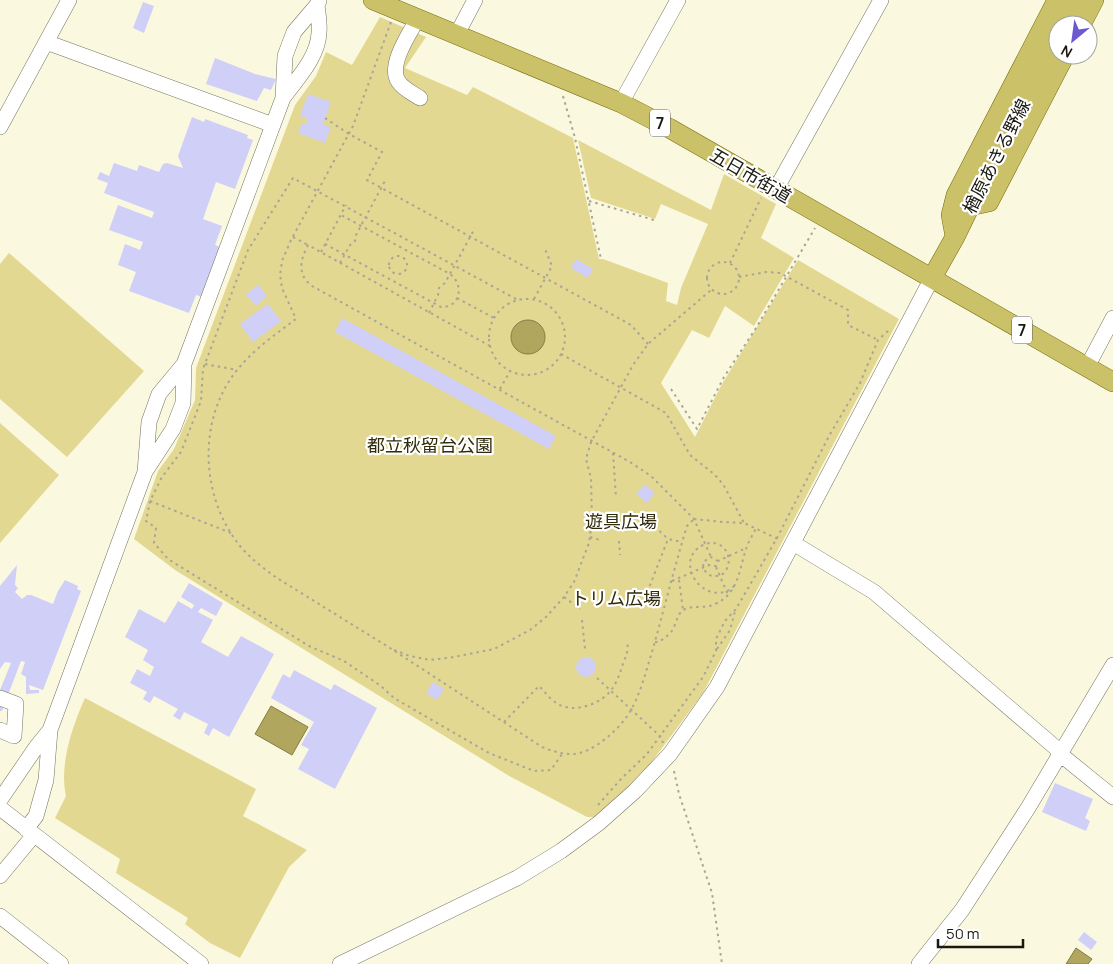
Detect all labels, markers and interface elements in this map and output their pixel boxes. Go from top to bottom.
north arrow [1048,15,1098,65]
text: N [1057,41,1075,63]
street label: 楢原あきる野線 [957,95,1035,217]
road number: 7 [650,110,670,136]
street label: 五日市街道 [706,142,796,208]
road number: 7 [1012,316,1032,344]
park label: 都立秋留台公園 [367,433,493,457]
park label: 遊具広場 [585,509,657,533]
park label: トリム広場 [571,586,661,610]
scale bar [938,916,1023,948]
text: 50 m [946,923,980,944]

